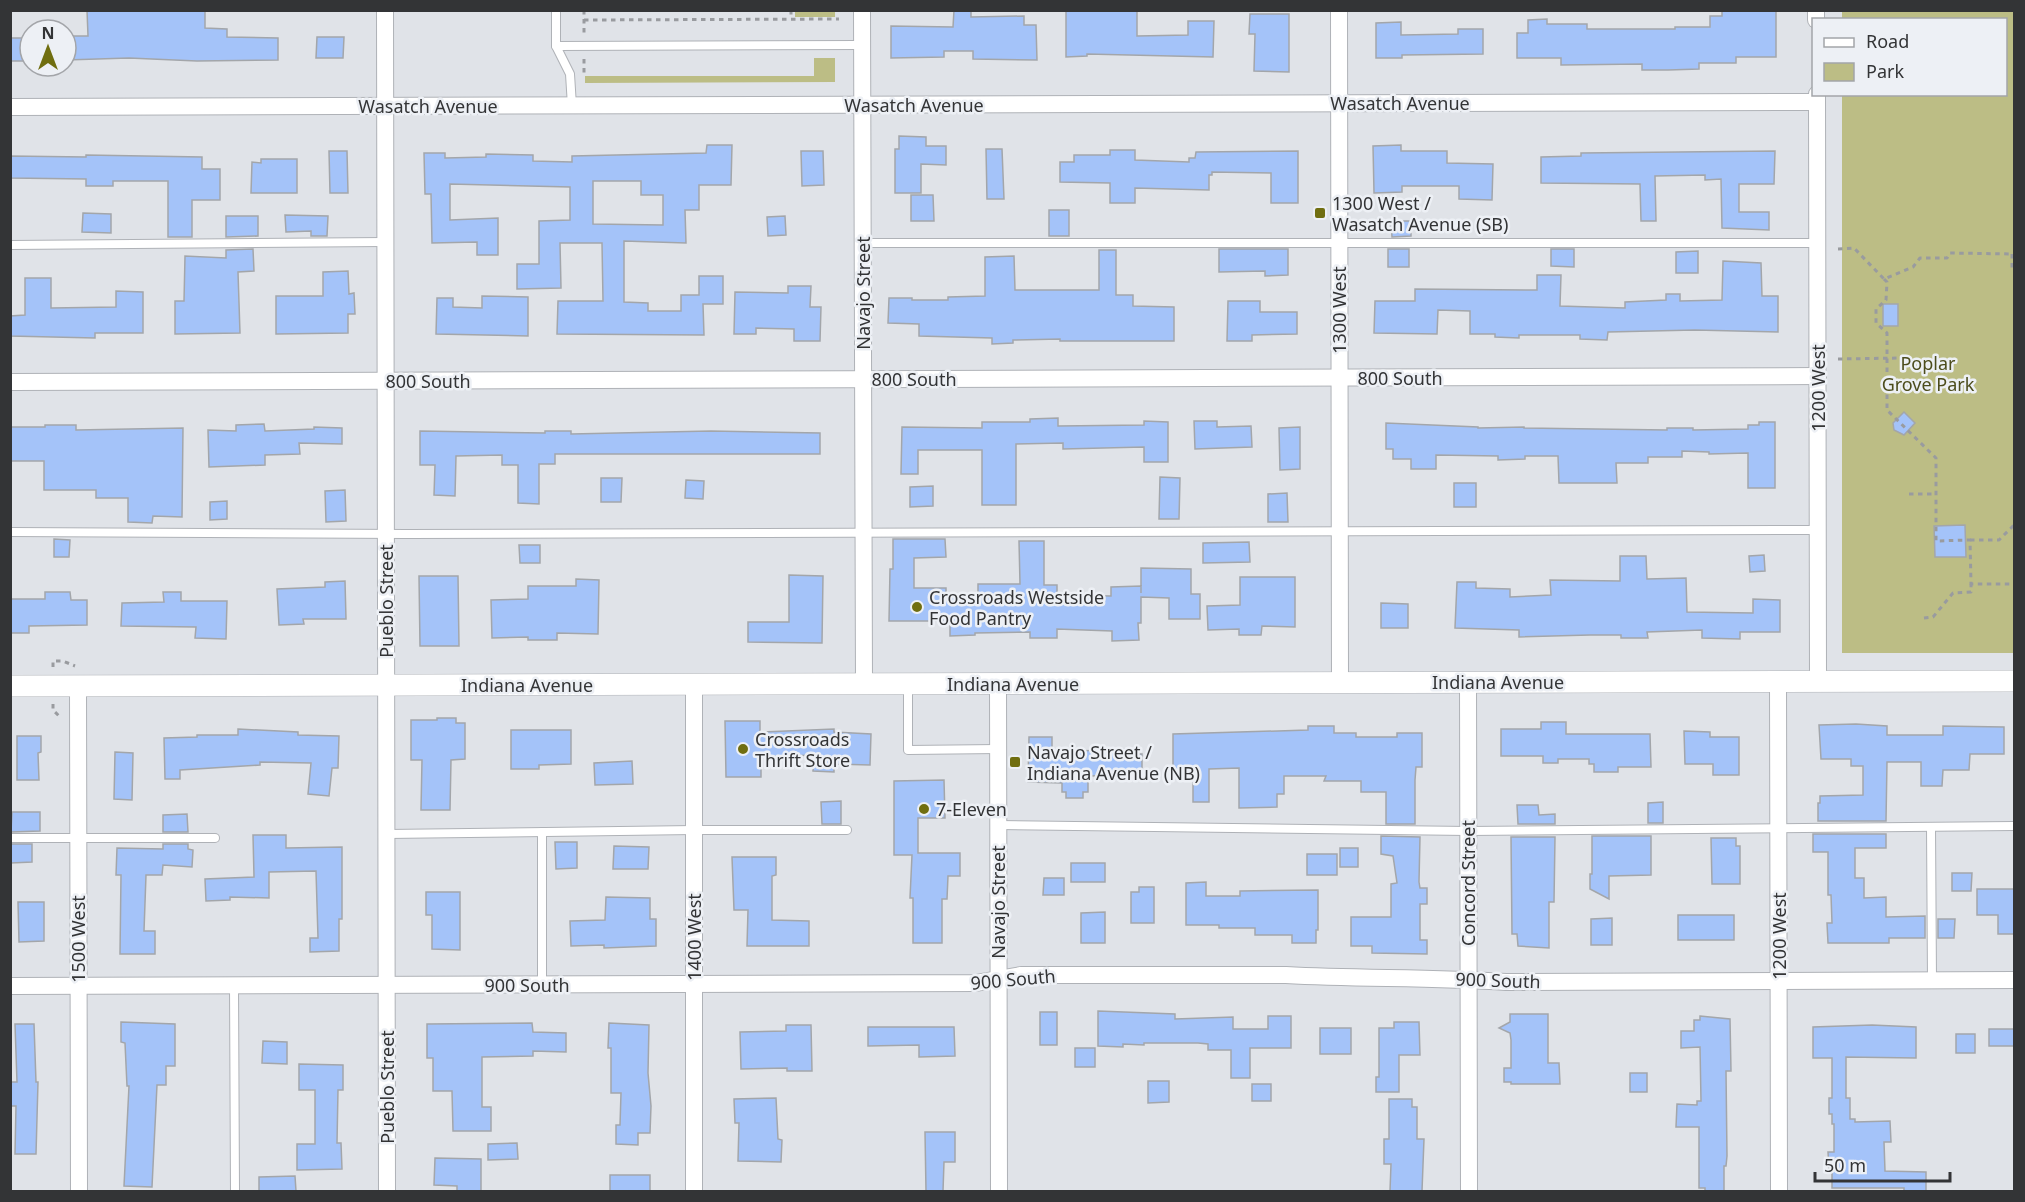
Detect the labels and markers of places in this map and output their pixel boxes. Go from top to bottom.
place label: 1300 West / Wasatch Avenue (SB) [1332,191,1508,236]
marker: 1300 West / Wasatch Avenue (SB) [1313,206,1327,220]
place label: Crossroads Westside Food Pantry [929,585,1104,630]
marker: Crossroads Westside Food Pantry [910,600,924,614]
place label: Crossroads Thrift Store [755,727,850,772]
place label: Navajo Street / Indiana Avenue (NB) [1027,740,1200,785]
marker: Crossroads Thrift Store [736,742,750,756]
marker: Navajo Street / Indiana Avenue (NB) [1008,755,1022,769]
place label: 7-Eleven [936,797,1007,821]
marker: 7-Eleven [917,802,931,816]

